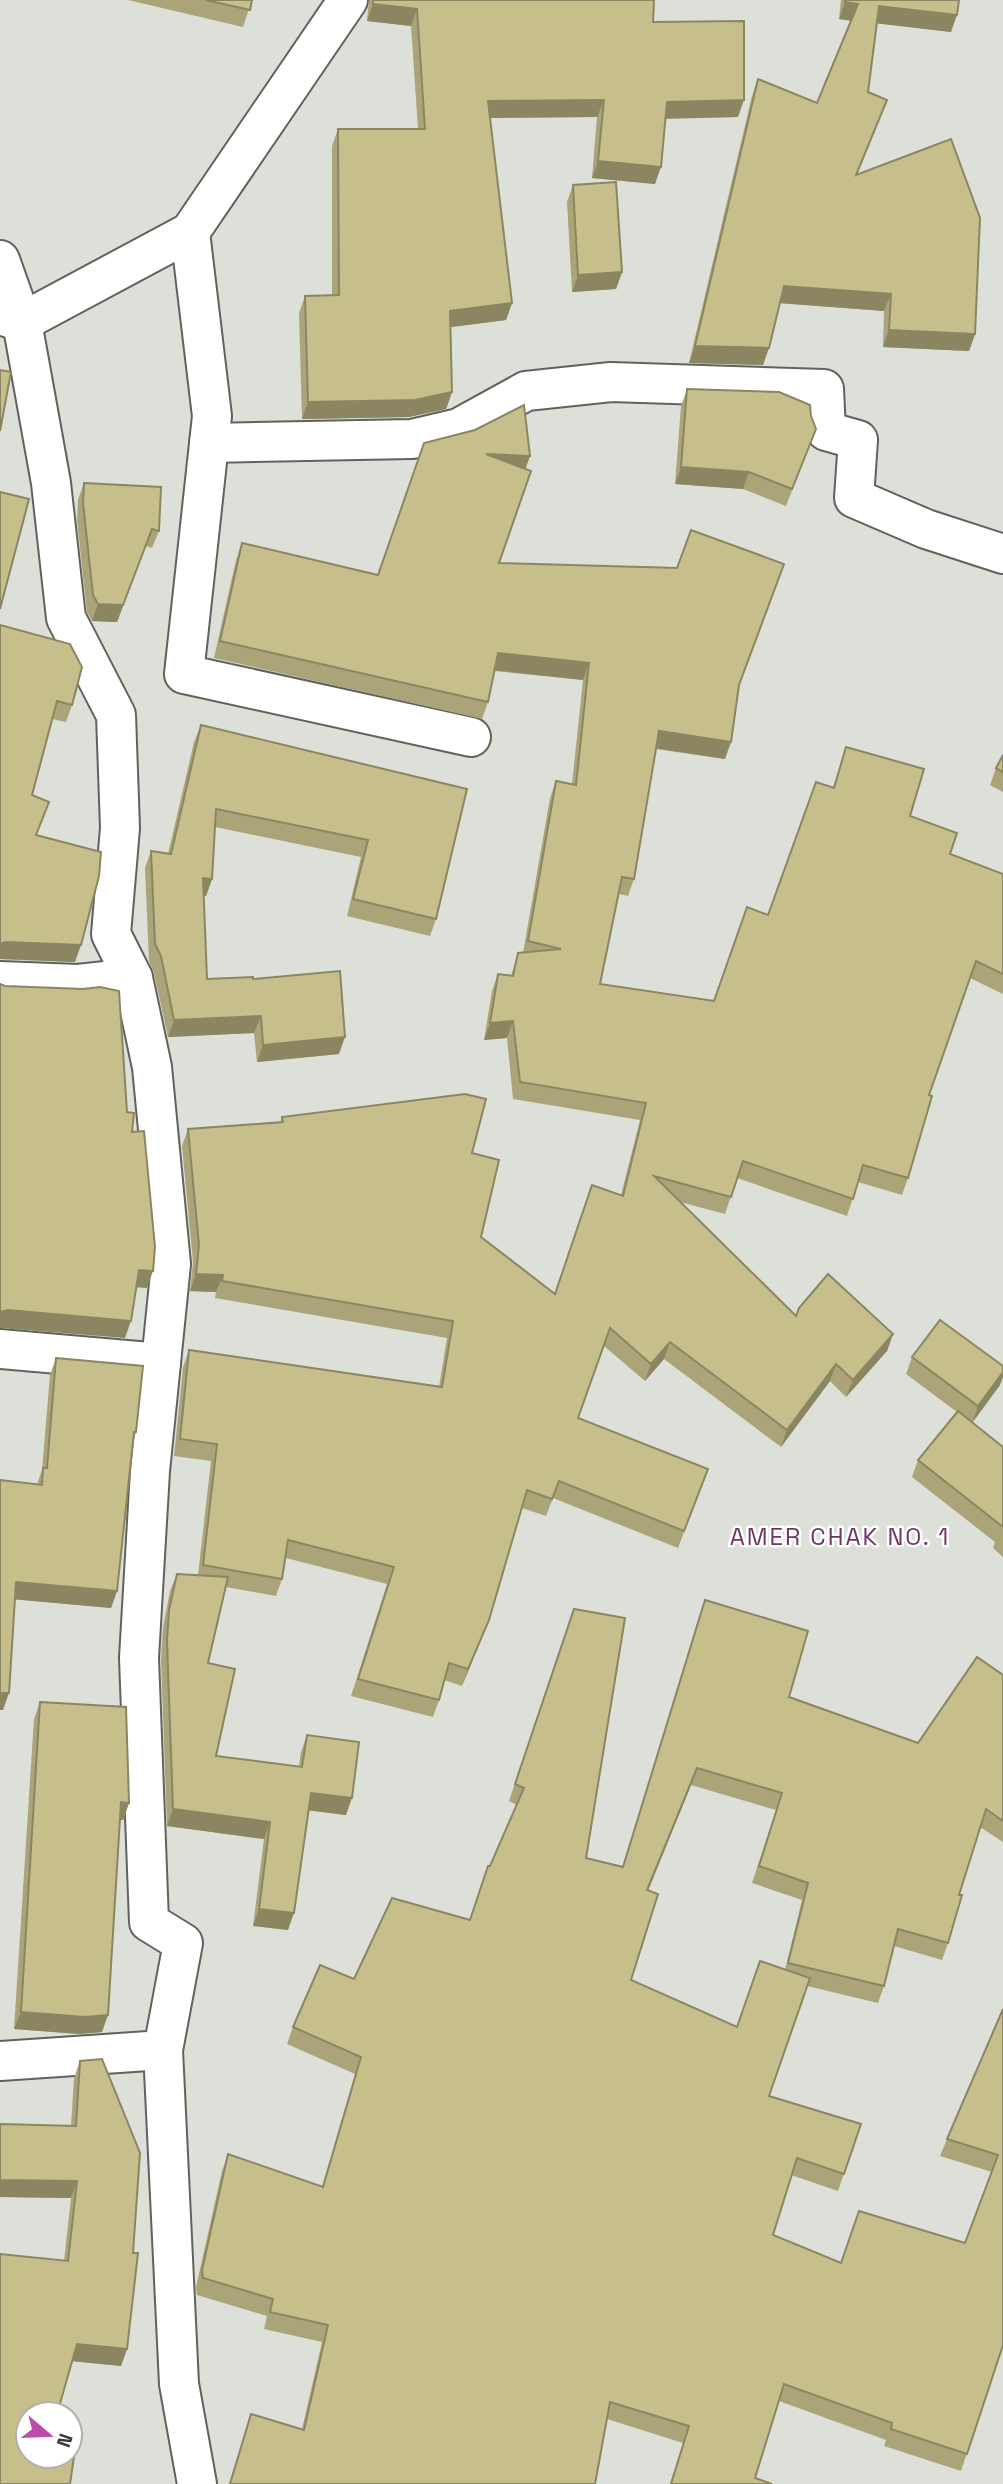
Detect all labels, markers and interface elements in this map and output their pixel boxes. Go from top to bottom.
district label: AMER CHAK NO. 1 [730,1521,950,1552]
north arrow [14,2400,84,2470]
text: N [51,2430,78,2450]

